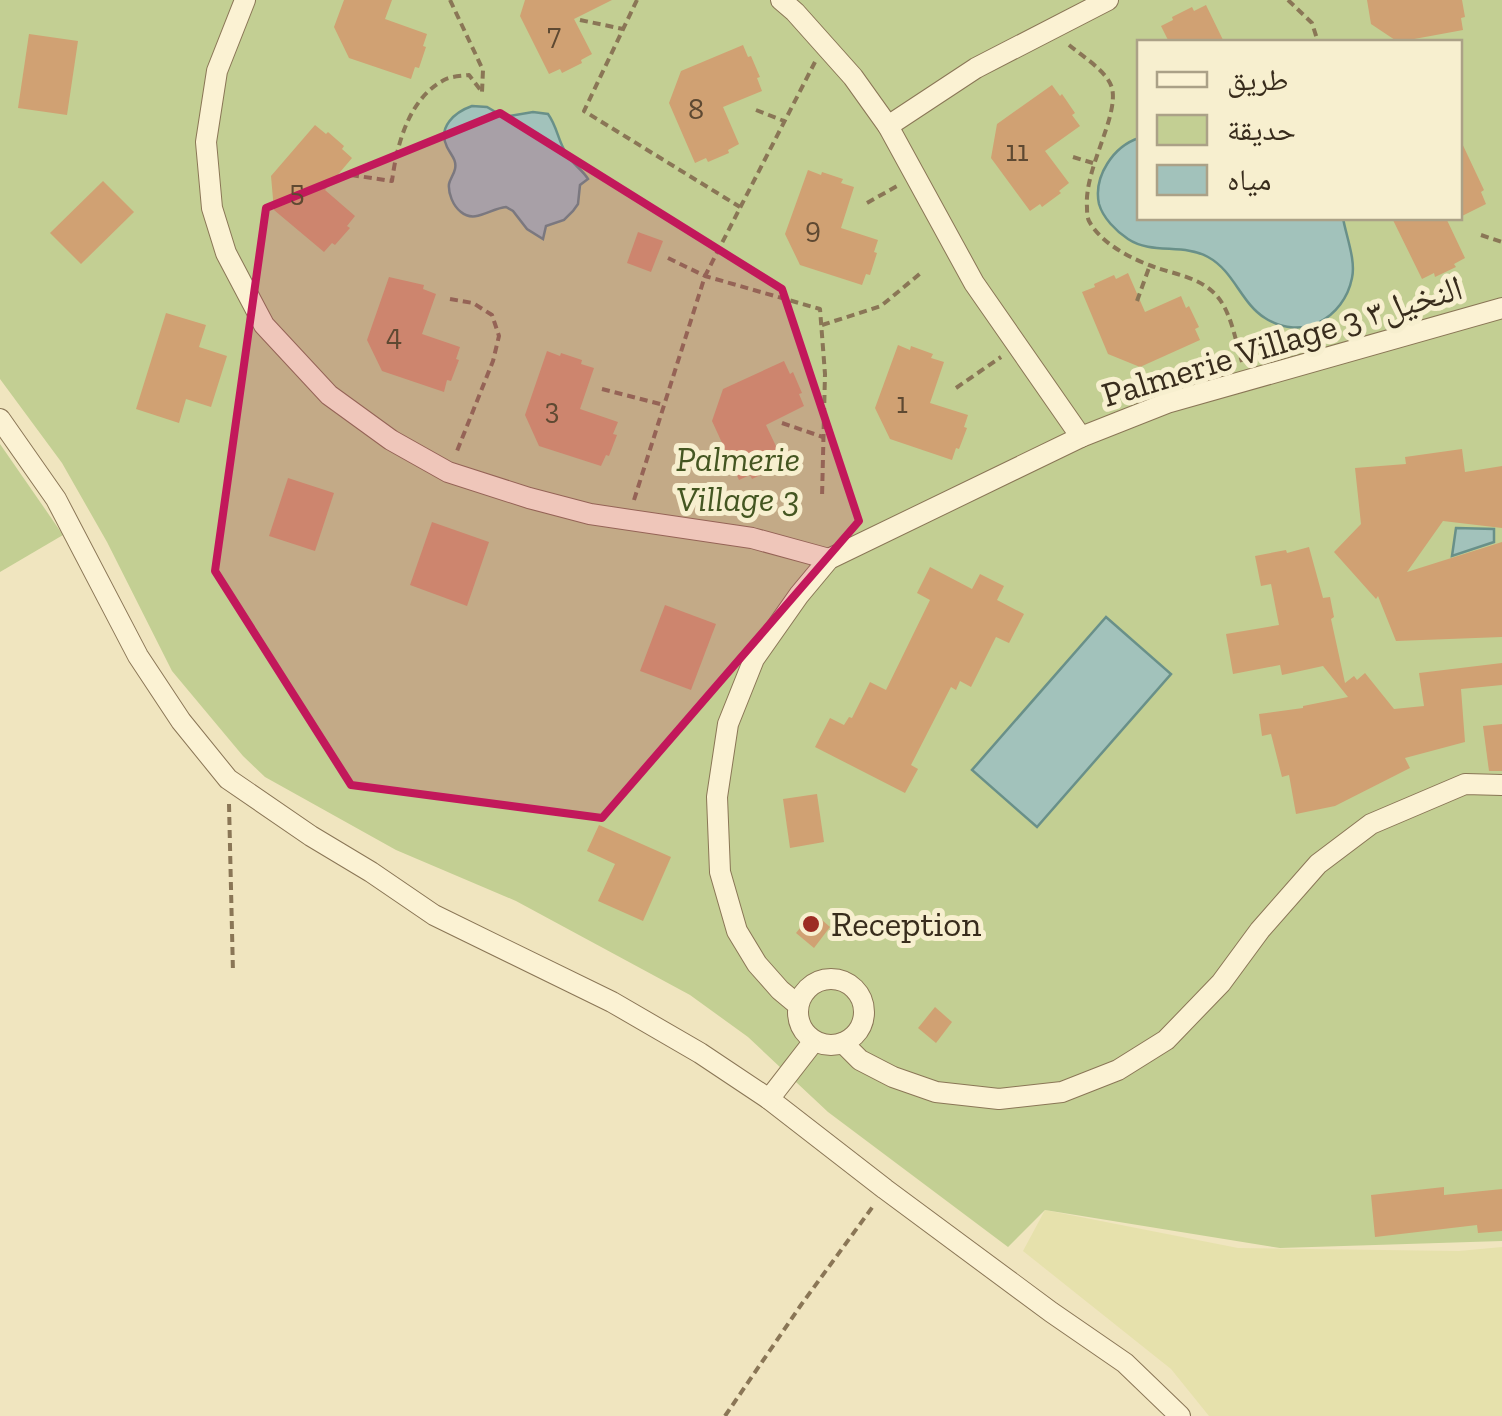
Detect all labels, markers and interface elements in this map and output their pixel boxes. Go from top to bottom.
house number: 7 [547,16,561,52]
legend [1137,40,1462,220]
text: طريق [1227,62,1288,98]
house number: 8 [688,91,704,127]
text: حديقة [1227,112,1296,148]
house number: 11 [1005,133,1029,169]
text: مياه [1227,162,1271,198]
house number: 5 [289,173,305,209]
house number: 9 [805,210,821,246]
street label: Palmerie Village 3 النخيل٣ [1097,266,1467,416]
house number: 4 [386,317,402,353]
house number: 1 [896,385,908,421]
house number: 3 [545,391,559,427]
park label: Palmerie Village 3 [676,438,800,520]
place label: Reception [831,903,981,945]
marker: Reception [800,913,822,935]

